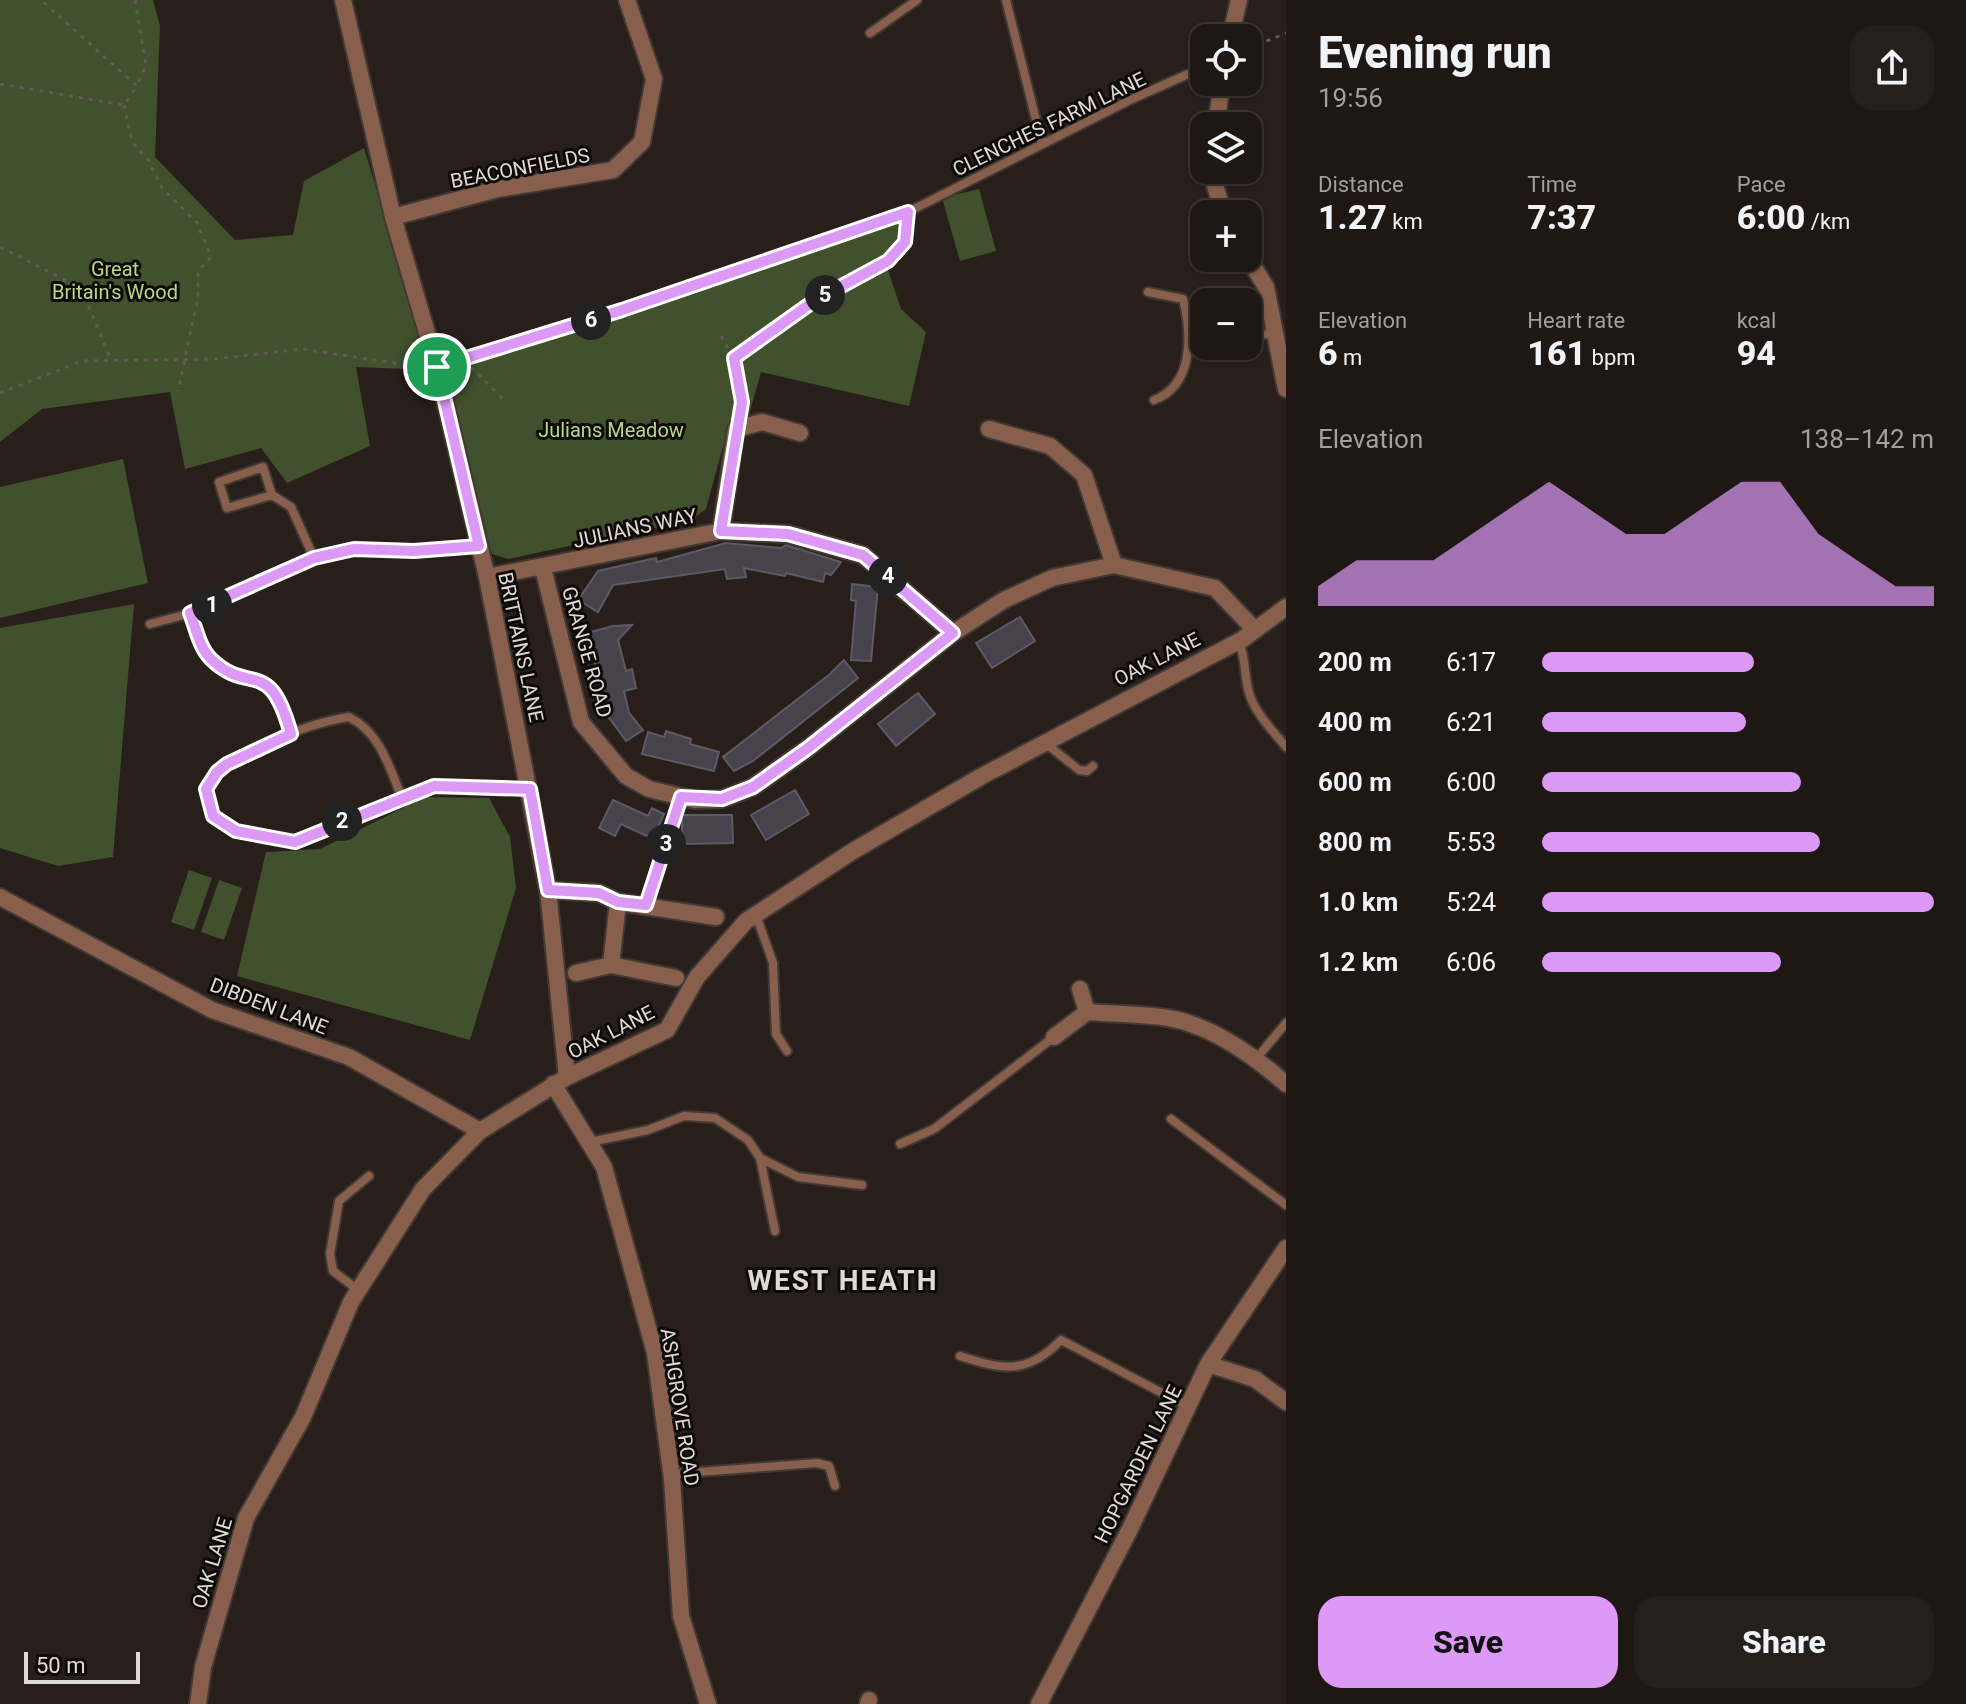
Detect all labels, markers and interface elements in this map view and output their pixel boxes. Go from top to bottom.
map controls [1190,24,1262,360]
button: locate [1190,24,1262,96]
button: share [1850,26,1934,110]
text: Evening run [1318,27,1552,79]
street label: CLENCHES FARM LANE [949,67,1149,181]
text: 19:56 [1318,83,1383,113]
button: layers [1190,112,1262,184]
street label: BEACONFIELDS [448,143,592,193]
text: Distance [1318,172,1404,197]
text: Time [1527,172,1577,197]
text: Pace [1737,172,1786,197]
text: 1.27 [1318,197,1387,237]
text: 7:37 [1527,197,1596,237]
text: 6:00 [1737,197,1805,237]
button: + [1190,200,1262,272]
text: km [1387,209,1423,234]
text: /km [1805,209,1850,234]
park label: Great Britain's Wood [52,257,178,304]
pin: 5 [805,275,845,315]
text: 5 [819,282,831,307]
button: − [1190,288,1262,360]
pin: 6 [571,300,611,340]
text: 6 [585,307,597,332]
text: Elevation [1318,308,1407,333]
text: Heart rate [1527,308,1625,333]
text: kcal [1737,308,1776,333]
pin [403,333,471,401]
text: 6 [1318,333,1338,373]
text: 161 [1527,333,1586,373]
text: 94 [1737,333,1776,373]
icon: arrive [415,345,459,389]
text: m [1338,345,1362,370]
text: bpm [1586,345,1636,370]
park label: Julians Meadow [538,418,684,442]
text: Elevation [1318,424,1423,454]
text: 138–142 m [1800,424,1934,454]
street label: JULIANS WAY [571,503,699,553]
pin: 4 [868,556,908,596]
text: 4 [882,563,894,588]
street label: BRITTAINS LANE [493,570,549,724]
street label: GRANGE ROAD [557,584,617,720]
pin: 1 [192,585,232,625]
text: 1 [206,592,218,617]
street label: OAK LANE [1110,627,1204,691]
text: 200 m [1318,647,1392,677]
text: 6:17 [1446,647,1496,677]
text: 400 m [1318,707,1392,737]
text: 6:21 [1446,707,1496,737]
text: 600 m [1318,767,1392,797]
text: 6:00 [1446,767,1496,797]
pin: 2 [322,801,362,841]
text: 2 [336,808,348,833]
pin: 3 [646,824,686,864]
text: 800 m [1318,827,1392,857]
text: 5:53 [1446,827,1496,857]
text: 3 [660,831,672,856]
text: 1.0 km [1318,887,1398,917]
text: 5:24 [1446,887,1496,917]
text: 1.2 km [1318,947,1398,977]
text: 6:06 [1446,947,1496,977]
street label: DIBDEN LANE [207,973,331,1039]
street label: OAK LANE [564,1000,658,1064]
district label: WEST HEATH [748,1264,938,1297]
street label: ASHGROVE ROAD [656,1326,704,1488]
street label: HOPGARDEN LANE [1089,1381,1187,1547]
street label: OAK LANE [187,1515,237,1611]
button: Save [1318,1596,1618,1688]
button: Share [1634,1596,1934,1688]
scale bar [24,1648,140,1684]
text: 50 m [36,1653,85,1678]

